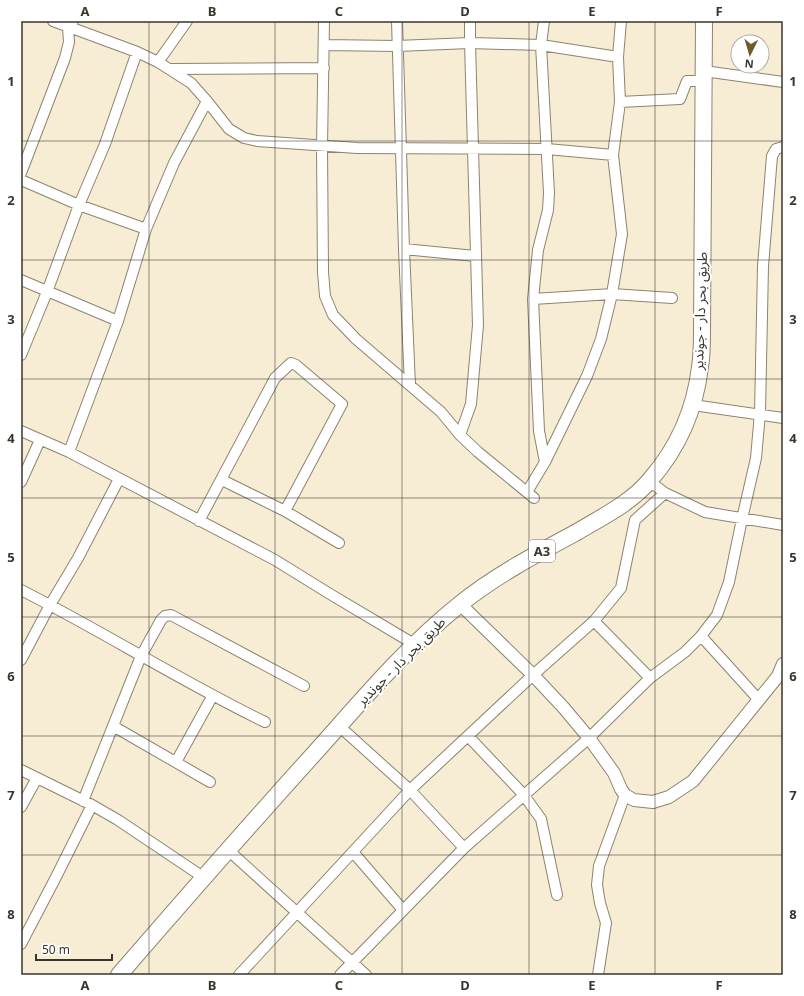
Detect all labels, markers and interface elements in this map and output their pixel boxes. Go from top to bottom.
text: A [81,2,90,20]
text: B [208,2,216,20]
text: C [335,2,343,20]
text: D [460,2,470,20]
text: E [588,2,596,20]
text: F [715,2,723,20]
north arrow [730,34,770,74]
text: N [744,57,754,72]
text: 1 [7,72,15,90]
text: 1 [789,72,797,90]
text: 2 [7,191,15,209]
text: 2 [789,191,797,209]
street label: طريق بحر دار - جوندير [688,252,712,371]
text: 3 [7,310,15,328]
text: 3 [789,310,797,328]
text: 4 [7,429,15,447]
text: 4 [789,429,797,447]
road number: A3 [529,540,555,562]
text: 5 [7,548,15,566]
text: 5 [789,548,797,566]
street label: طريق بحر دار - جوندير [351,612,450,711]
text: 6 [7,667,15,685]
text: 6 [789,667,797,685]
text: 7 [7,786,15,804]
text: 7 [789,786,797,804]
text: 8 [7,905,15,923]
text: 8 [789,905,797,923]
scale bar [36,936,112,962]
text: 50 m [42,941,70,958]
text: A [81,976,90,994]
text: B [208,976,216,994]
text: C [335,976,343,994]
text: D [460,976,470,994]
text: E [588,976,596,994]
text: F [715,976,723,994]

